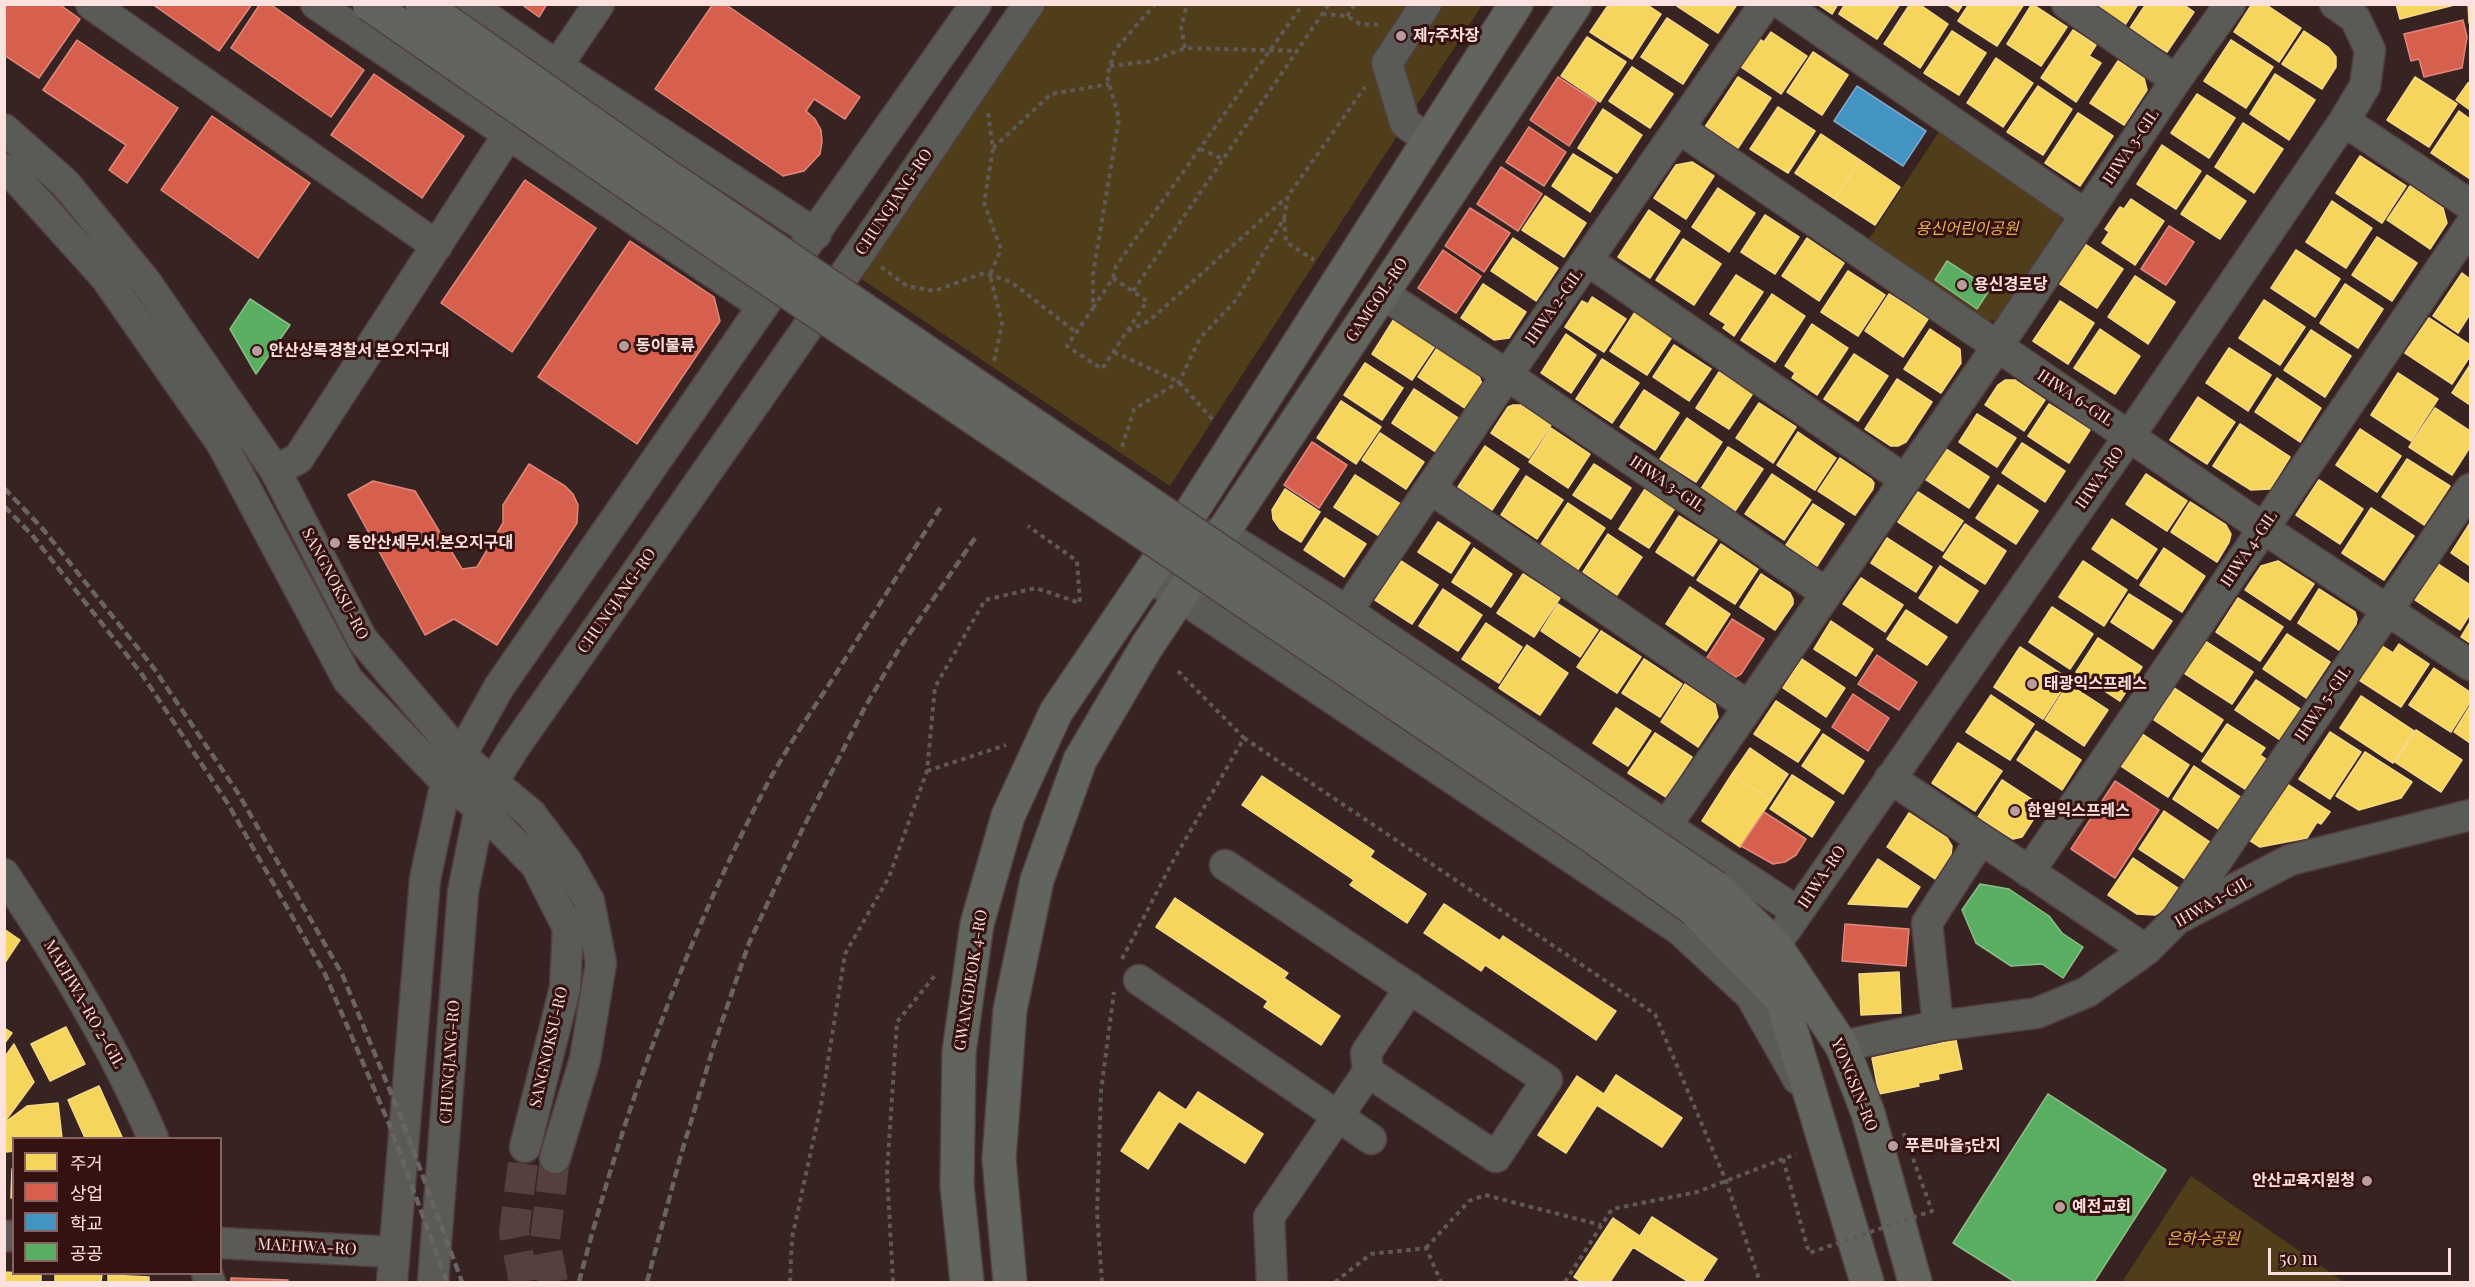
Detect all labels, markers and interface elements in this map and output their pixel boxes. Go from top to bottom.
place label: 제7주차장 [1413,26,1479,46]
marker: 제7주차장 [1394,29,1408,43]
street label: IHWA 3-GIL [2099,106,2163,188]
street label: CHUNGJANG-RO [851,145,937,259]
park label: 용신어린이공원 [1915,219,2019,239]
street label: GAMGOL-RO [1342,254,1412,346]
street label: IHWA 2-GIL [1521,266,1587,348]
place label: 용신경로당 [1974,275,2048,295]
marker: 용신경로당 [1955,278,1969,292]
place label: 동이물류 [636,336,695,356]
marker: 동이물류 [617,339,631,353]
place label: 안산상록경찰서 본오지구대 [269,341,449,361]
marker: 안산상록경찰서 본오지구대 [250,344,264,358]
street label: IHWA 6-GIL [2033,366,2117,430]
street label: IHWA-RO [2072,443,2128,513]
street label: IHWA 3-GIL [1626,452,1708,516]
street label: IHWA 4-GIL [2217,508,2281,590]
street label: SANGNOKSU-RO [297,525,373,643]
place label: 동안산세무서.본오지구대 [347,533,513,553]
marker: 동안산세무서.본오지구대 [328,536,342,550]
street label: CHUNGJANG-RO [574,545,660,657]
street label: IHWA 5-GIL [2291,663,2355,745]
place label: 태광익스프레스 [2044,674,2147,694]
marker: 태광익스프레스 [2025,677,2039,691]
place label: 한일익스프레스 [2027,801,2130,821]
marker: 한일익스프레스 [2008,804,2022,818]
street label: IHWA-RO [1794,842,1850,912]
street label: IHWA 1-GIL [2171,872,2255,932]
street label: GWANGDEOK 4-RO [950,908,992,1052]
street label: MAEHWA-RO 2-GIL [39,936,129,1072]
street label: SANGNOKSU-RO [526,985,572,1109]
street label: CHUNGJANG-RO [436,1000,464,1124]
street label: YONGSIN-RO [1827,1036,1881,1134]
place label: 푸른마을5단지 [1905,1136,2001,1156]
legend [12,1137,222,1275]
marker: 푸른마을5단지 [1886,1139,1900,1153]
text: 주거 [70,1151,103,1175]
place label: 안산교육지원청 [2252,1171,2355,1191]
marker: 안산교육지원청 [2360,1174,2374,1188]
text: 상업 [70,1181,103,1205]
place label: 예전교회 [2072,1197,2131,1217]
marker: 예전교회 [2053,1200,2067,1214]
text: 학교 [70,1211,103,1235]
park label: 은하수공원 [2166,1229,2240,1249]
street label: MAEHWA-RO [257,1235,357,1259]
scale bar [2271,1236,2454,1274]
text: 공공 [70,1241,103,1265]
text: 50 m [2279,1246,2318,1270]

